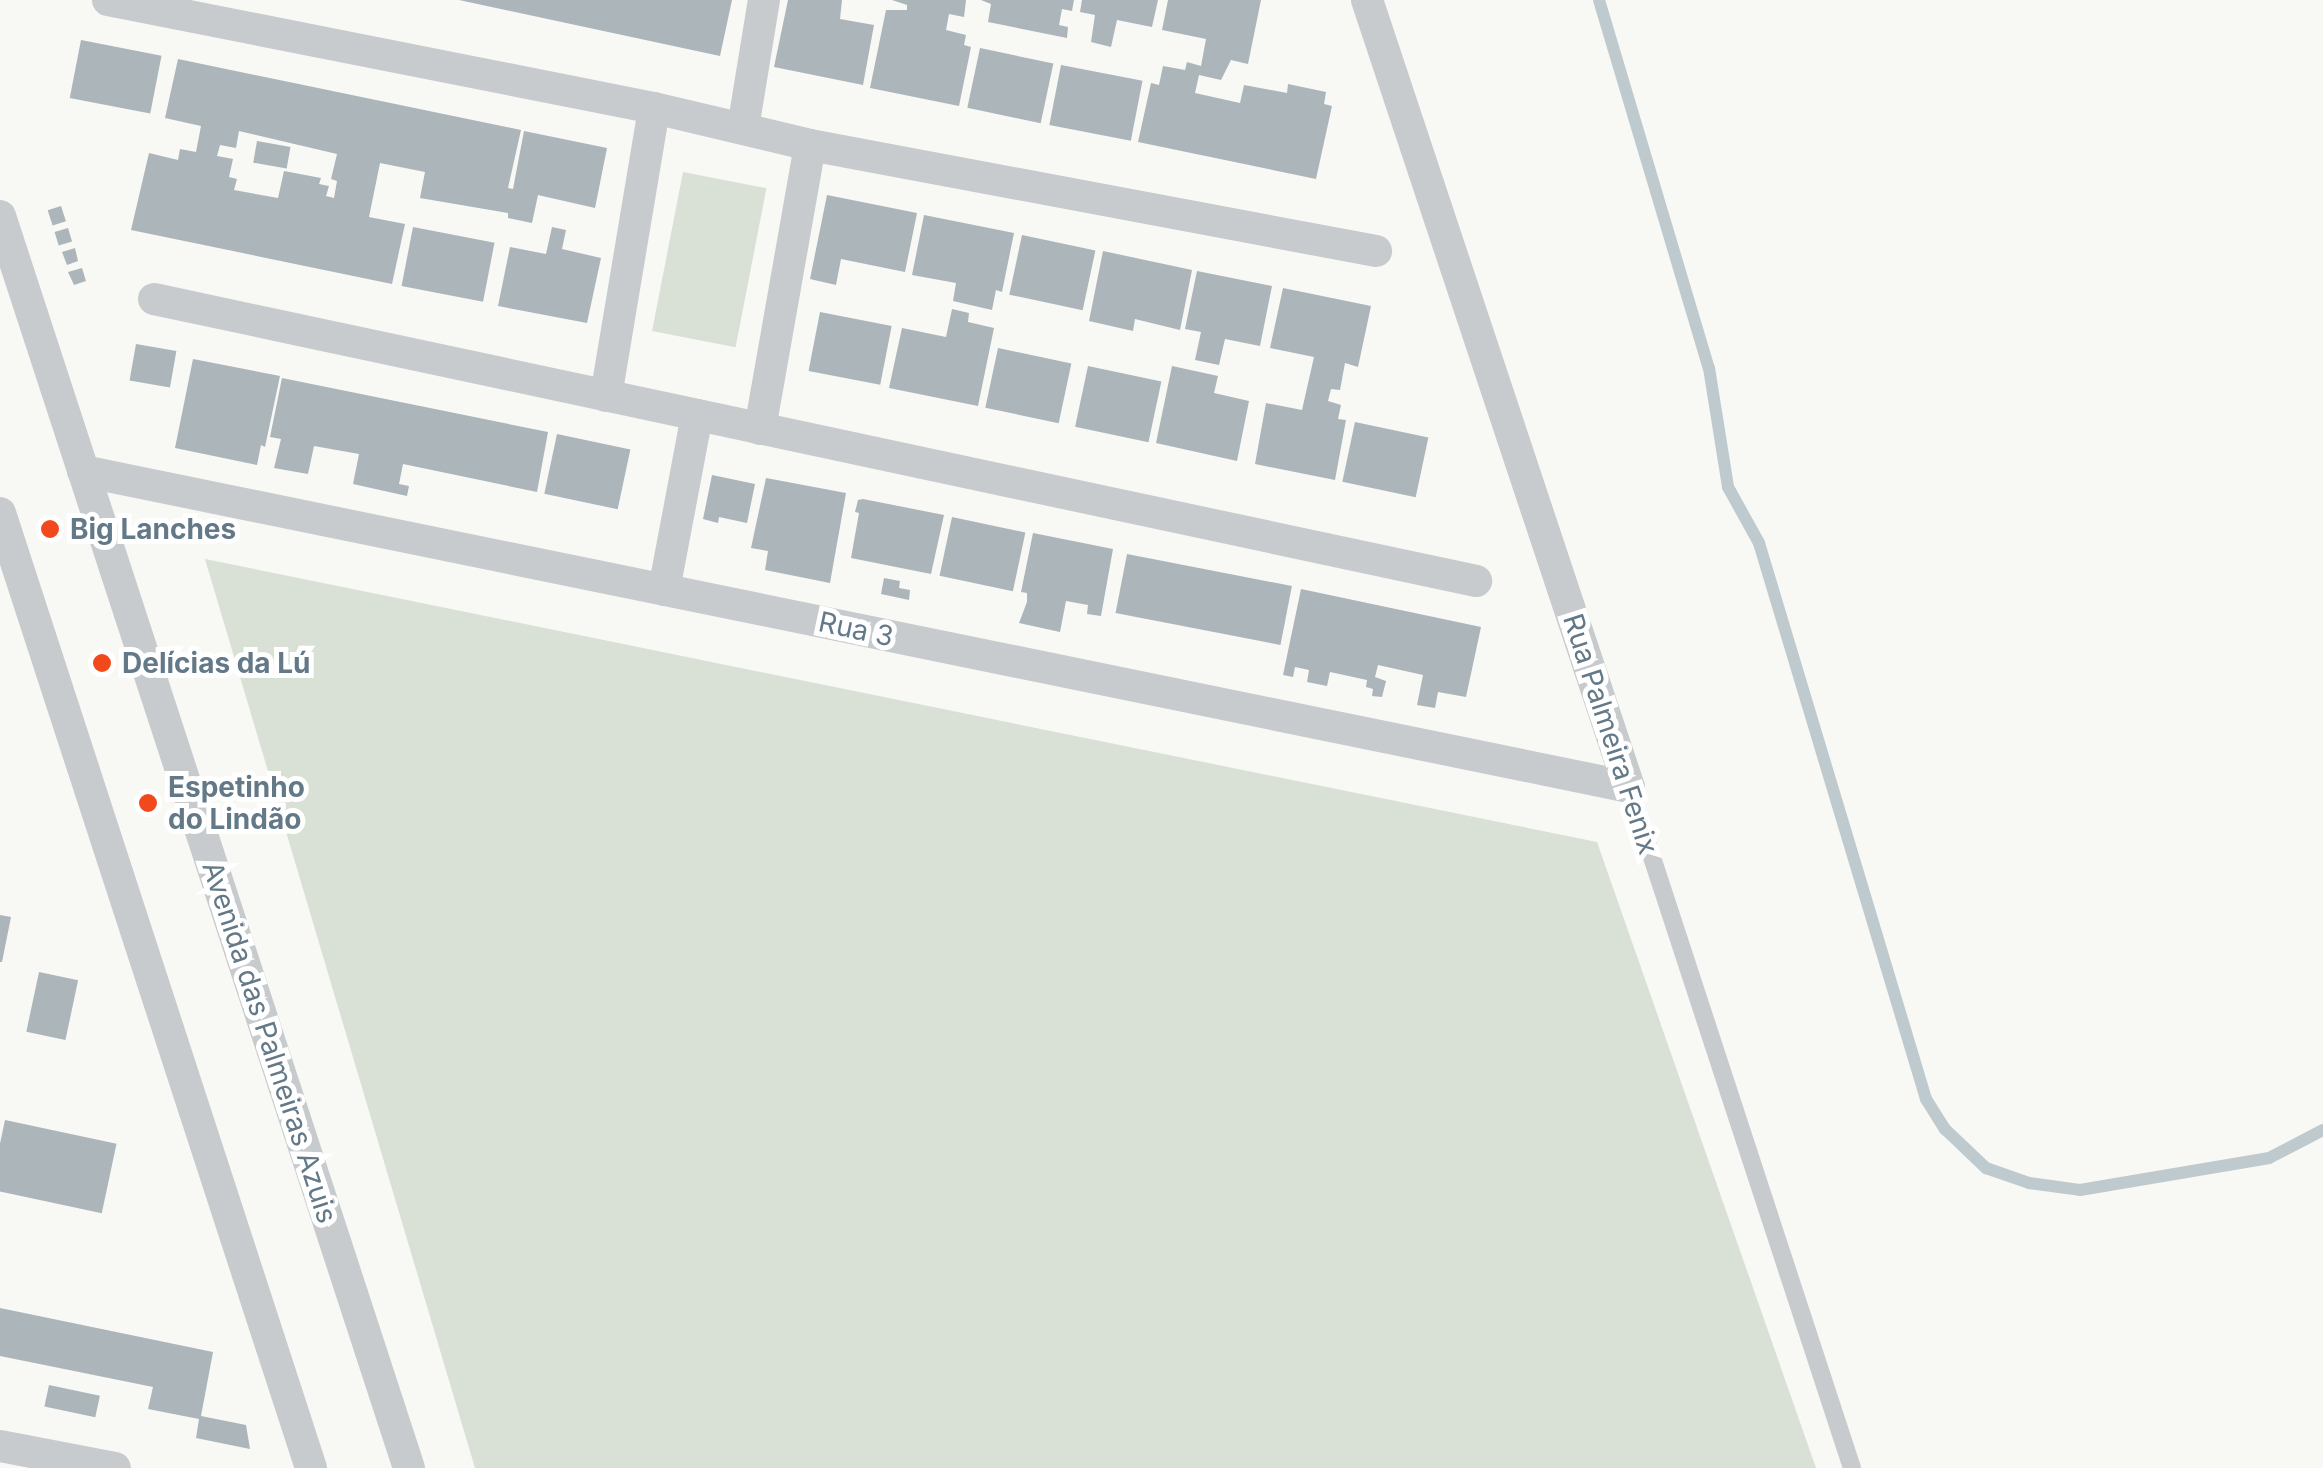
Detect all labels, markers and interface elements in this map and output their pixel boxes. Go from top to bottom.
place label: Big Lanches [70,512,236,546]
marker: Big Lanches [39,518,61,540]
street label: Rua 3 [816,605,896,653]
street label: Rua Palmeira Fenix [1556,610,1666,858]
place label: Delícias da Lú [122,646,311,680]
marker: Delícias da Lú [91,652,113,674]
place label: Espetinho do Lindão [168,770,305,836]
marker: Espetinho do Lindão [137,792,159,814]
street label: Avenida das Palmeiras Azuis [196,857,344,1227]

